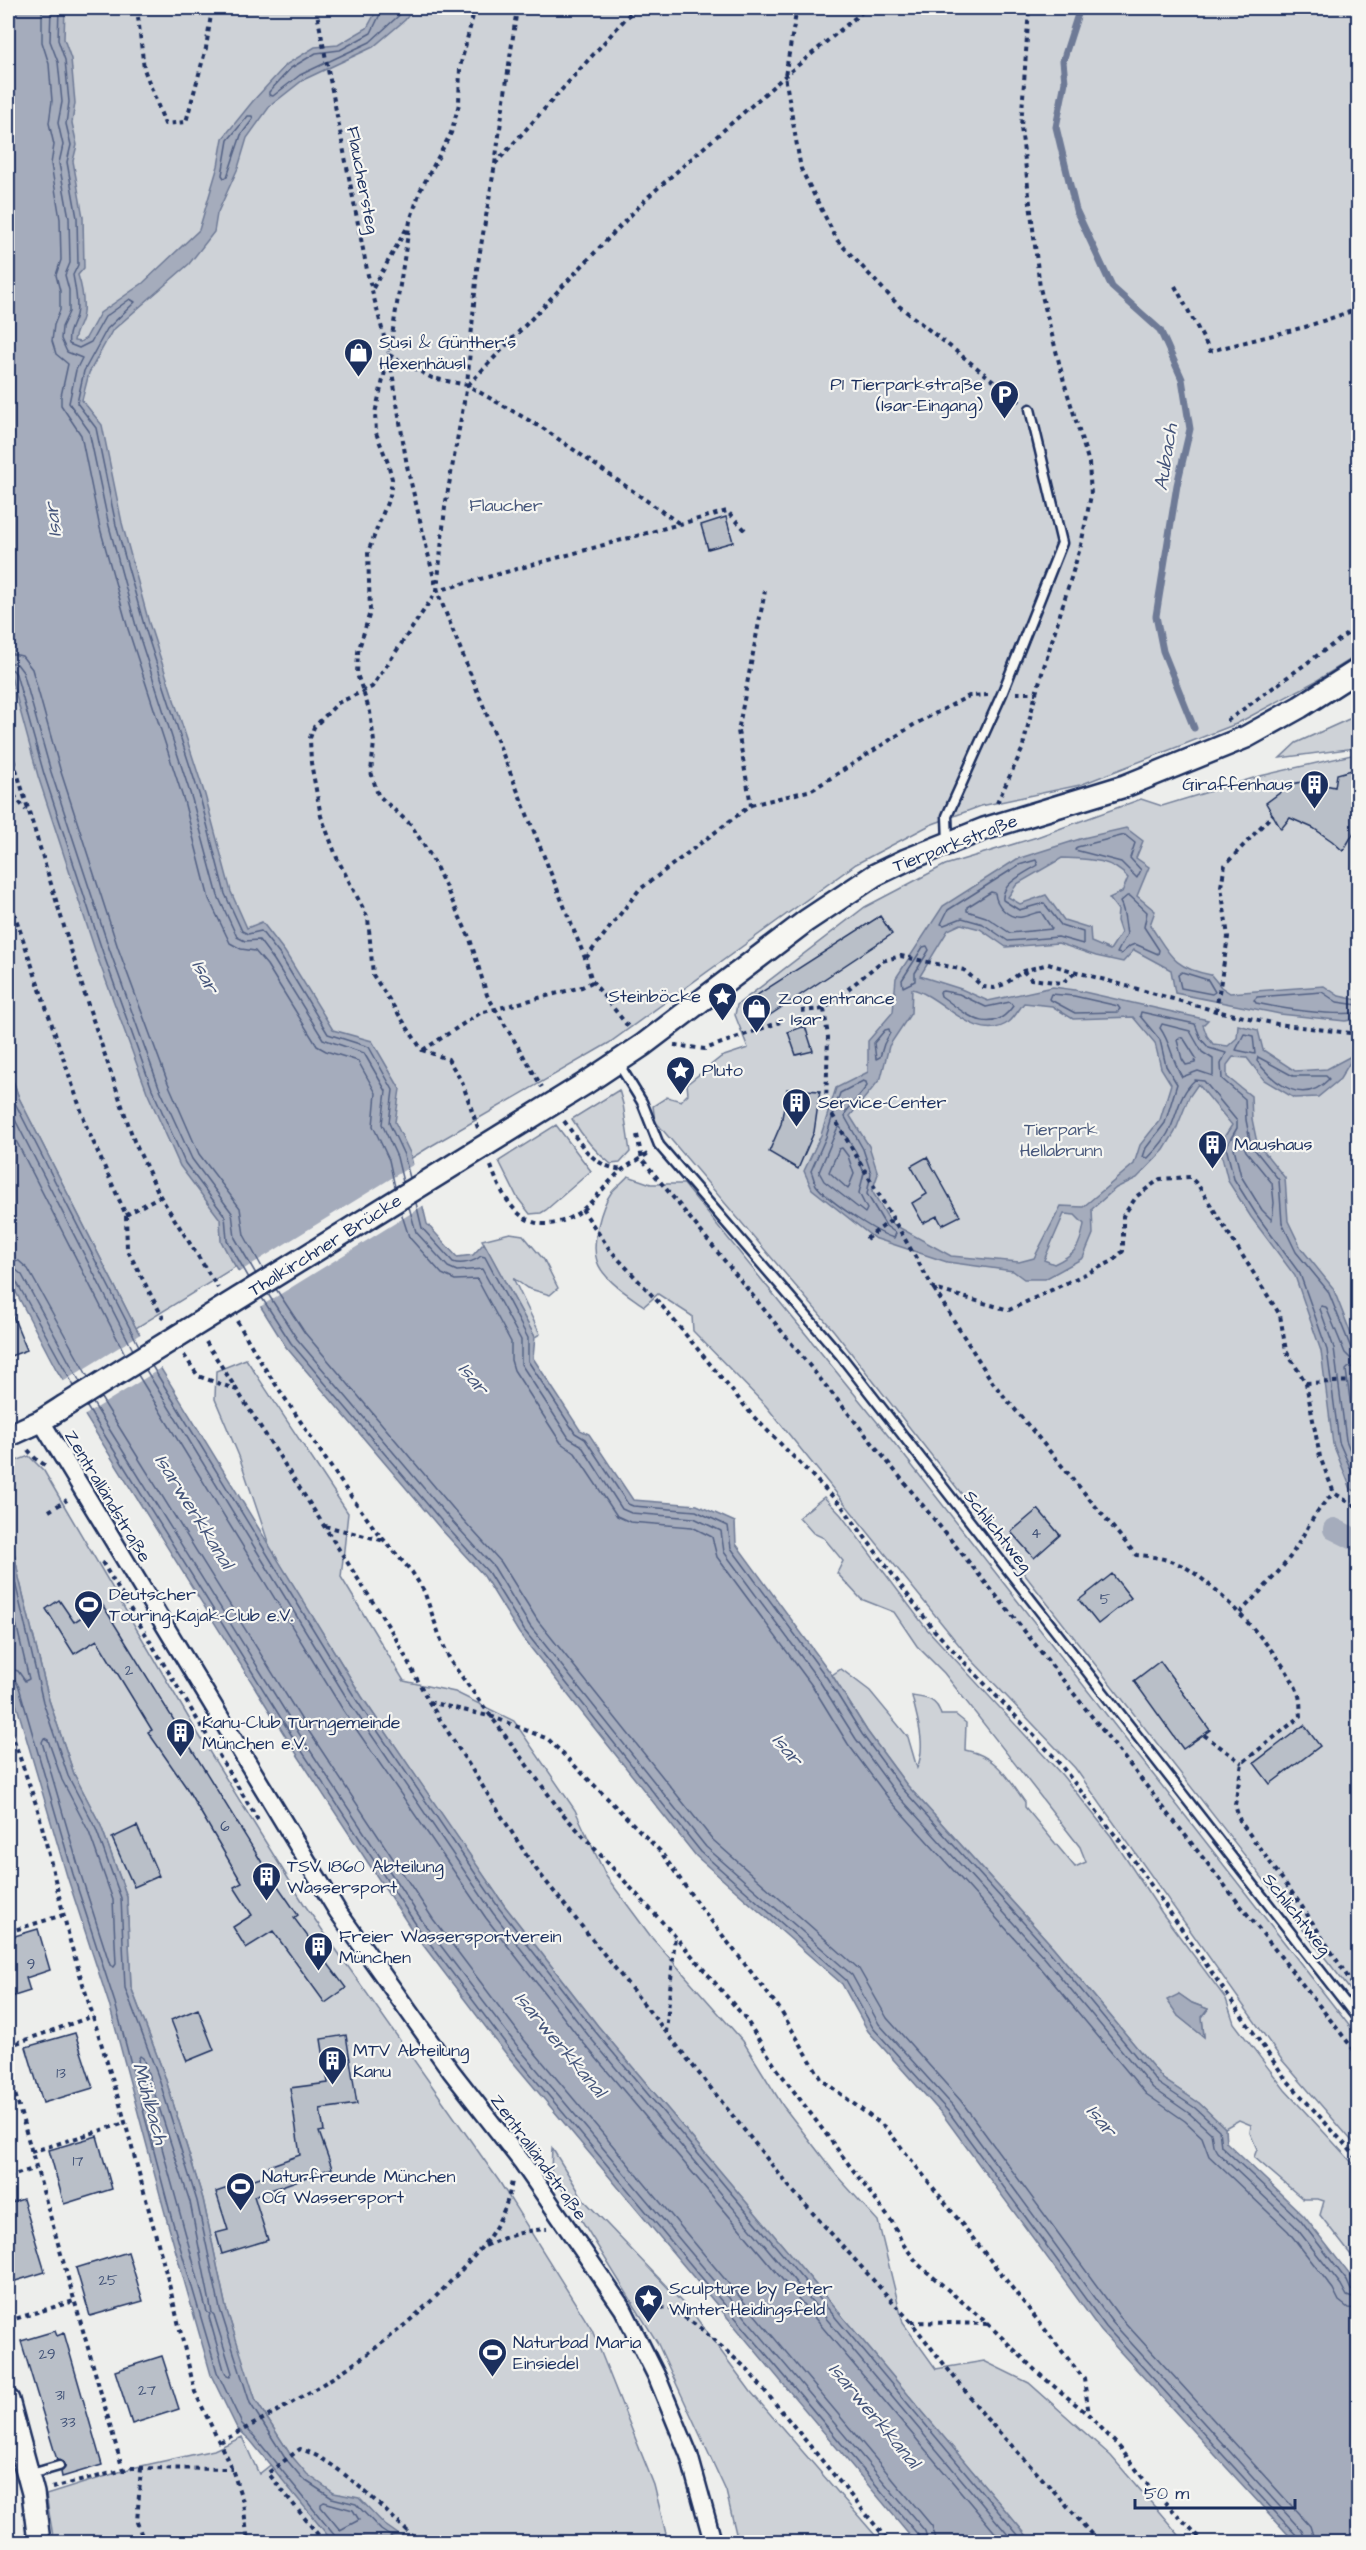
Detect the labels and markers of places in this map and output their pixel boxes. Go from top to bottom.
place label: Susi & Günther's Hexenhäusl [379,330,516,376]
shop icon: Susi & Günther's Hexenhäusl [342,336,374,378]
place label: P1 Tierparkstraße (Isar-Eingang) [830,372,983,419]
parking icon: P1 Tierparkstraße (Isar-Eingang) [988,378,1020,420]
building icon: Giraffenhaus [1298,768,1330,810]
place label: Giraffenhaus [1182,772,1293,797]
place icon: Steinböcke [706,980,738,1022]
place label: Steinböcke [608,984,701,1009]
place label: Zoo entrance - Isar [778,986,895,1032]
shop icon: Zoo entrance - Isar [741,992,773,1034]
place icon: Pluto [665,1054,697,1096]
place label: Pluto [702,1058,743,1083]
building icon: Service-Center [781,1086,813,1128]
place label: Service-Center [818,1090,947,1115]
building icon: Maushaus [1197,1128,1229,1170]
place label: Maushaus [1234,1132,1312,1157]
place label: Deutscher Touring-Kajak-Club e.V. [109,1582,293,1629]
sports icon: Deutscher Touring-Kajak-Club e.V. [72,1588,104,1630]
place label: Kanu-Club Turngemeinde München e.V. [202,1710,401,1756]
building icon: Kanu-Club Turngemeinde München e.V. [165,1716,197,1758]
place label: TSV 1860 Abteilung Wassersport [287,1854,444,1900]
building icon: TSV 1860 Abteilung Wassersport [250,1860,282,1902]
place label: Freier Wassersportverein München [339,1924,561,1970]
building icon: Freier Wassersportverein München [302,1930,334,1972]
place label: MTV Abteilung Kanu [353,2038,469,2084]
building icon: MTV Abteilung Kanu [316,2044,348,2086]
place label: Naturfreunde München OG Wassersport [262,2164,456,2210]
sports icon: Naturfreunde München OG Wassersport [225,2170,257,2212]
place label: Sculpture by Peter Winter-Heidingsfeld [669,2276,833,2323]
place icon: Sculpture by Peter Winter-Heidingsfeld [632,2282,664,2324]
place label: Naturbad Maria Einsiedel [513,2330,641,2376]
sports icon: Naturbad Maria Einsiedel [476,2336,508,2378]

